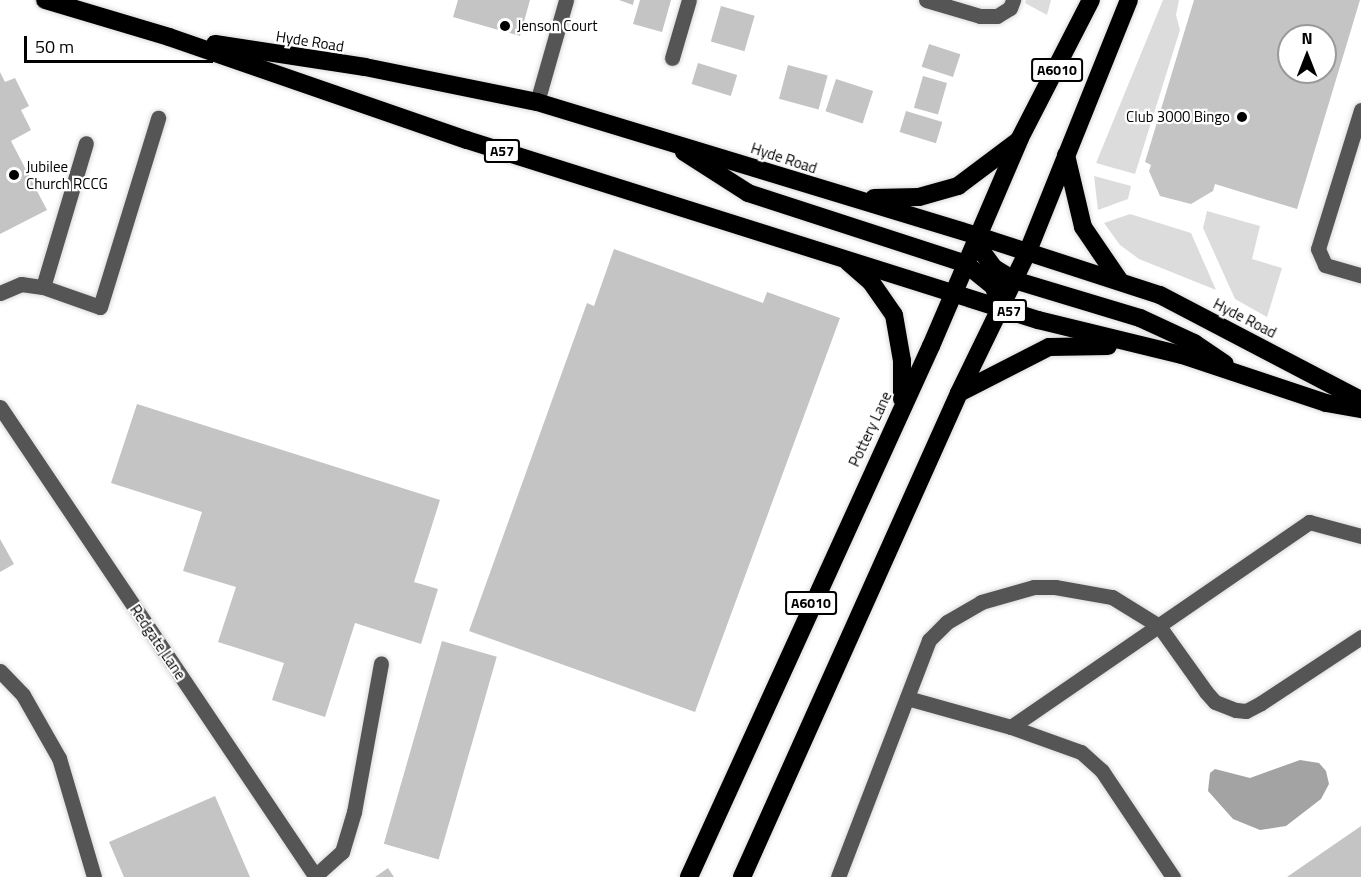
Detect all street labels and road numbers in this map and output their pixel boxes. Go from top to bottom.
street label: Hyde Road [275,27,345,55]
road number: A6010 [1030,59,1084,81]
street label: Hyde Road [749,139,819,177]
road number: A57 [482,140,522,162]
street label: Hyde Road [1210,294,1280,342]
road number: A57 [990,300,1028,322]
street label: Pottery Lane [845,389,895,469]
road number: A6010 [784,592,838,614]
street label: Redgate Lane [126,601,190,683]

